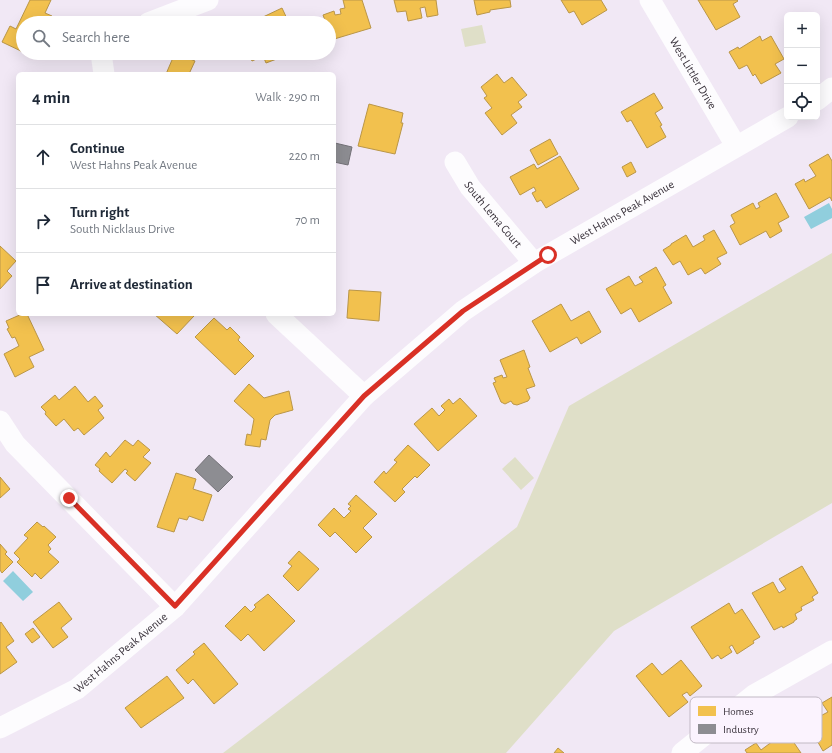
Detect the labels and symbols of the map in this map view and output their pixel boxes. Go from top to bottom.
street label: West Littler Drive [667,35,719,111]
street label: West Hahns Peak Avenue [568,178,676,247]
street label: South Lema Court [462,179,524,250]
route start [539,246,557,264]
route end [60,489,78,507]
street label: West Hahns Peak Avenue [72,610,169,695]
legend [690,697,822,743]
text: Homes [723,706,754,717]
text: Industry [723,724,759,735]

